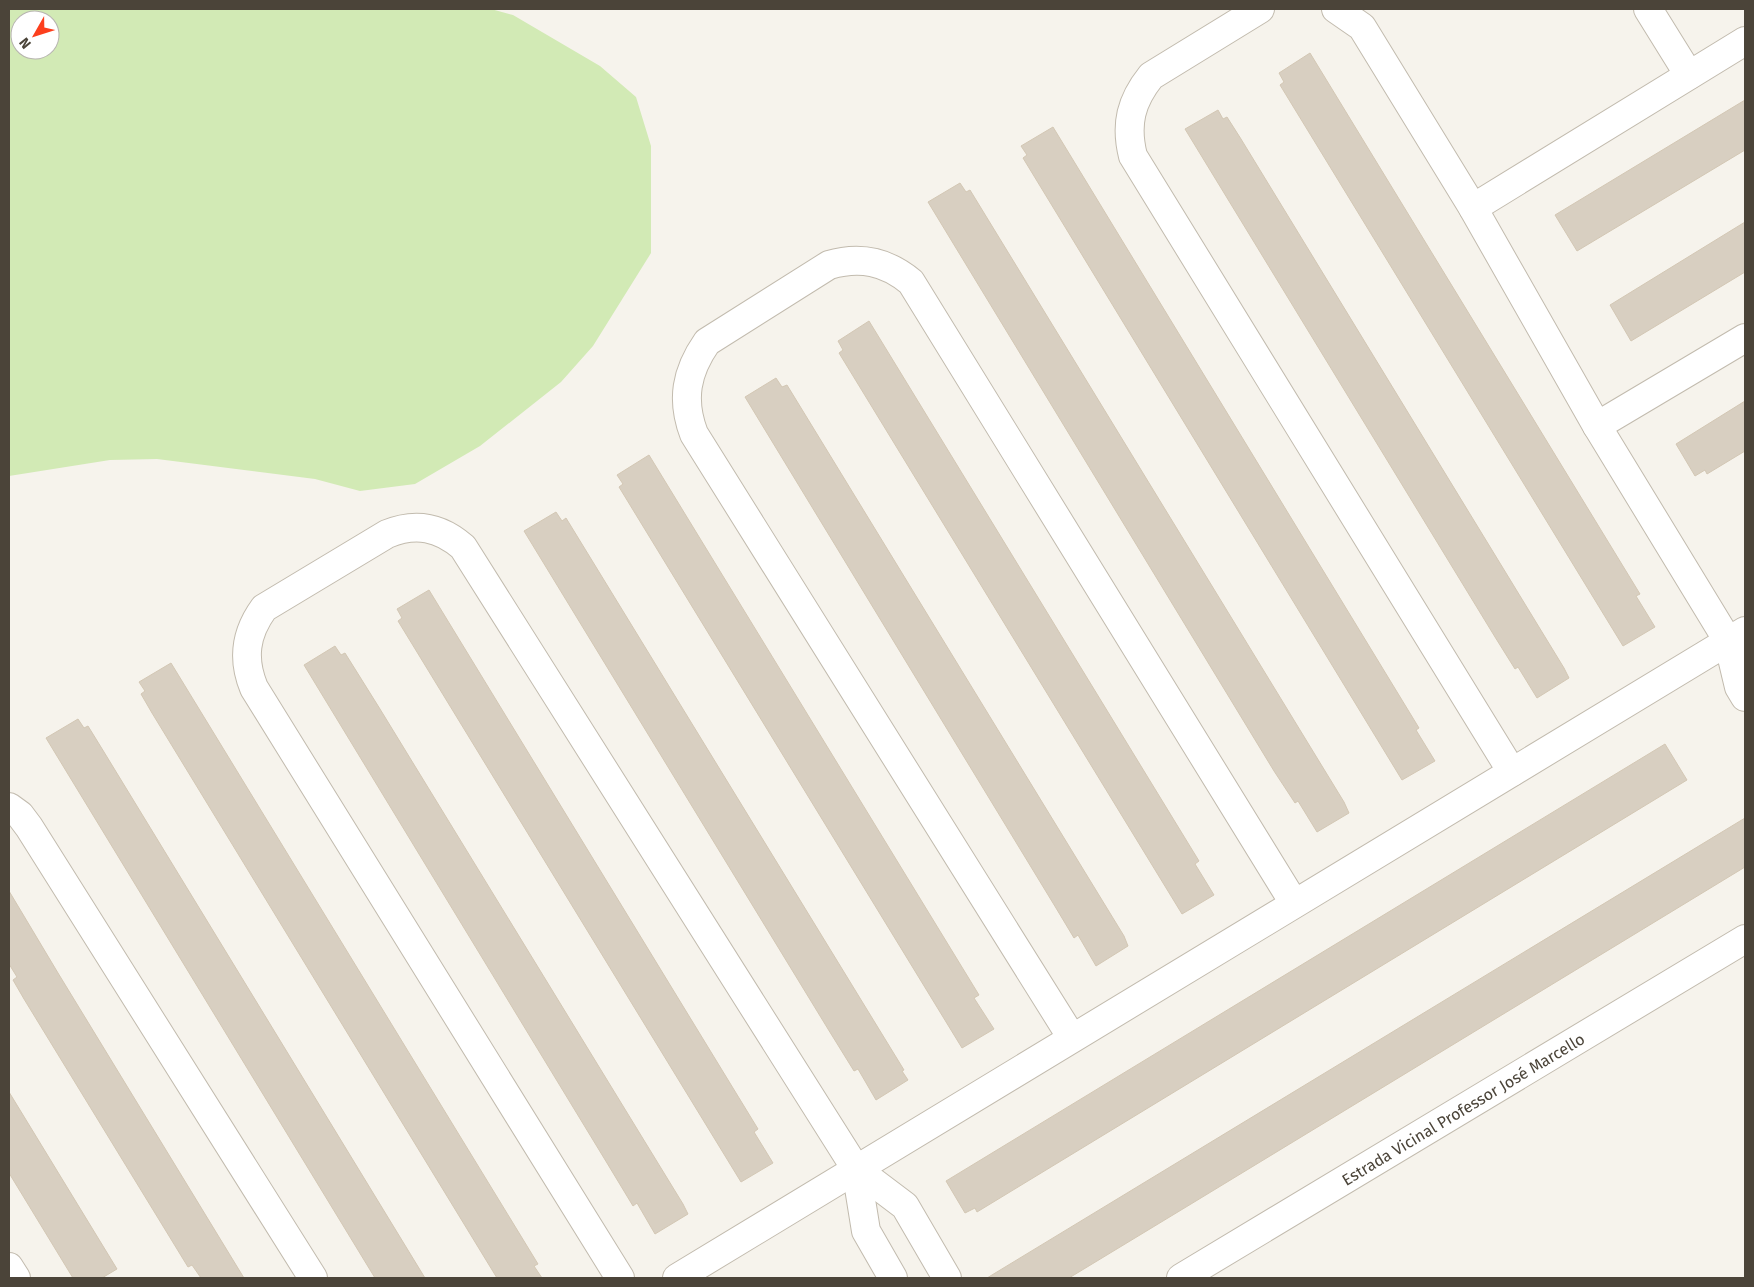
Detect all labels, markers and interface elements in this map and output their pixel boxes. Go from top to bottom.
north arrow [10,10,60,60]
text: N [16,34,35,52]
street label: Estrada Vicinal Professor José Marcello [1339,1029,1588,1190]

